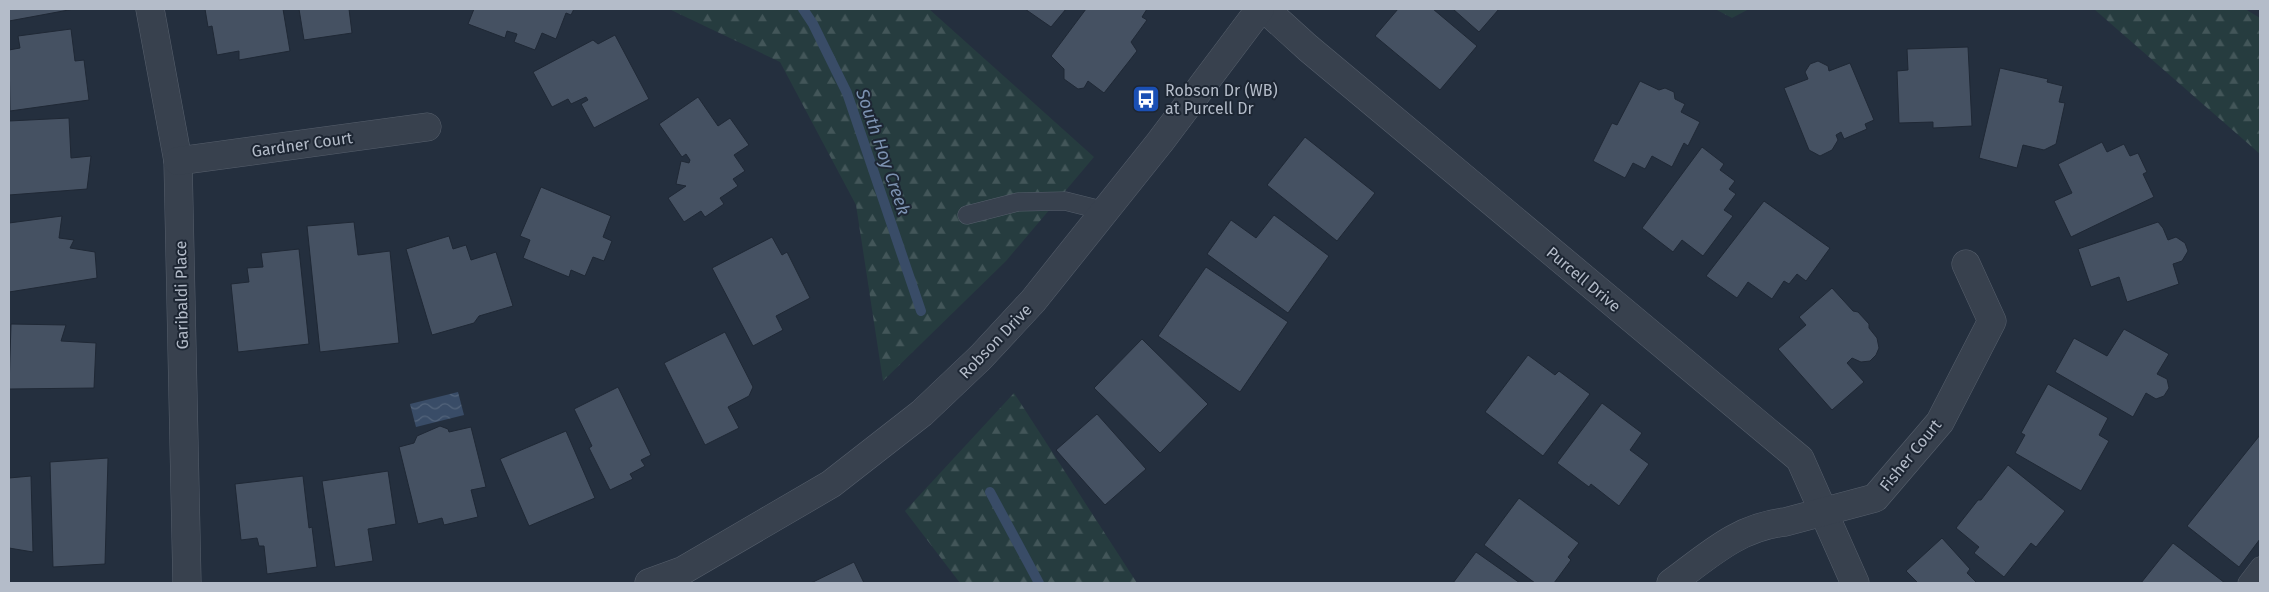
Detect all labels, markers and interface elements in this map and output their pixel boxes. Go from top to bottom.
place label: Robson Dr (WB) at Purcell Dr [1165,81,1278,118]
bus stop icon: Robson Dr (WB) at Purcell Dr [1131,84,1161,114]
water label: South Hoy Creek [851,85,915,218]
street label: Gardner Court [250,128,354,161]
street label: Garibaldi Place [171,240,192,350]
street label: Purcell Drive [1543,243,1625,316]
street label: Robson Drive [955,300,1036,383]
street label: Fisher Court [1876,415,1945,495]

